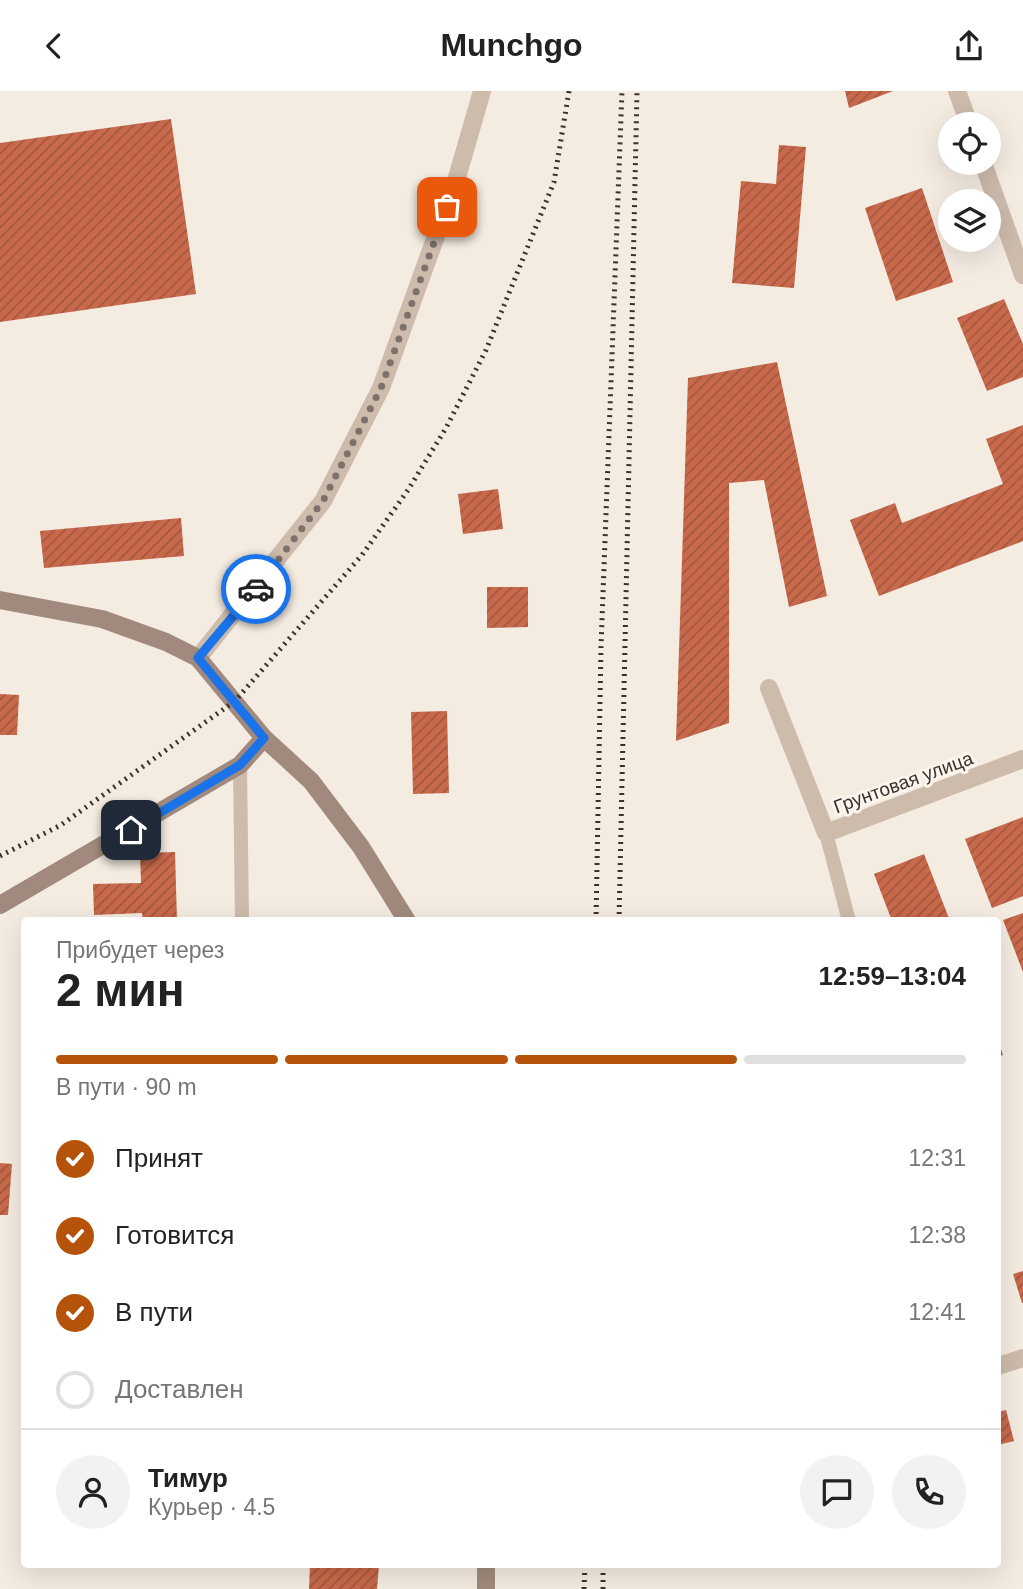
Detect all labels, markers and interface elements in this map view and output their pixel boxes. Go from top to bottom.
icon: back [35,27,73,65]
text: Munchgo [440,27,583,63]
icon: share [950,27,988,65]
map controls [938,112,1001,252]
button: locate [938,112,1001,175]
pin [417,177,477,237]
icon: bag [428,188,466,226]
button: layers [938,189,1001,252]
courier [221,554,291,624]
icon: car [237,570,275,608]
street label: Грунтовая улица [831,747,976,817]
pin [101,800,161,860]
icon: home [112,811,150,849]
text: Прибудет через [56,937,224,963]
text: 12:59–13:04 [819,961,966,991]
text: 2 мин [56,964,184,1016]
text: В пути · 90 m [56,1074,197,1100]
icon: check [56,1140,94,1178]
text: Принят [115,1143,203,1173]
text: 12:31 [908,1145,966,1171]
icon: check [56,1217,94,1255]
text: Готовится [115,1220,234,1250]
text: 12:38 [908,1222,966,1248]
icon: check [56,1294,94,1332]
text: В пути [115,1297,193,1327]
text: 12:41 [908,1299,966,1325]
text: Доставлен [115,1374,244,1404]
button: person [56,1455,130,1529]
button: chat [800,1455,874,1529]
button: phone [892,1455,966,1529]
text: Тимур [148,1463,228,1493]
text: Курьер · 4.5 [148,1494,275,1520]

